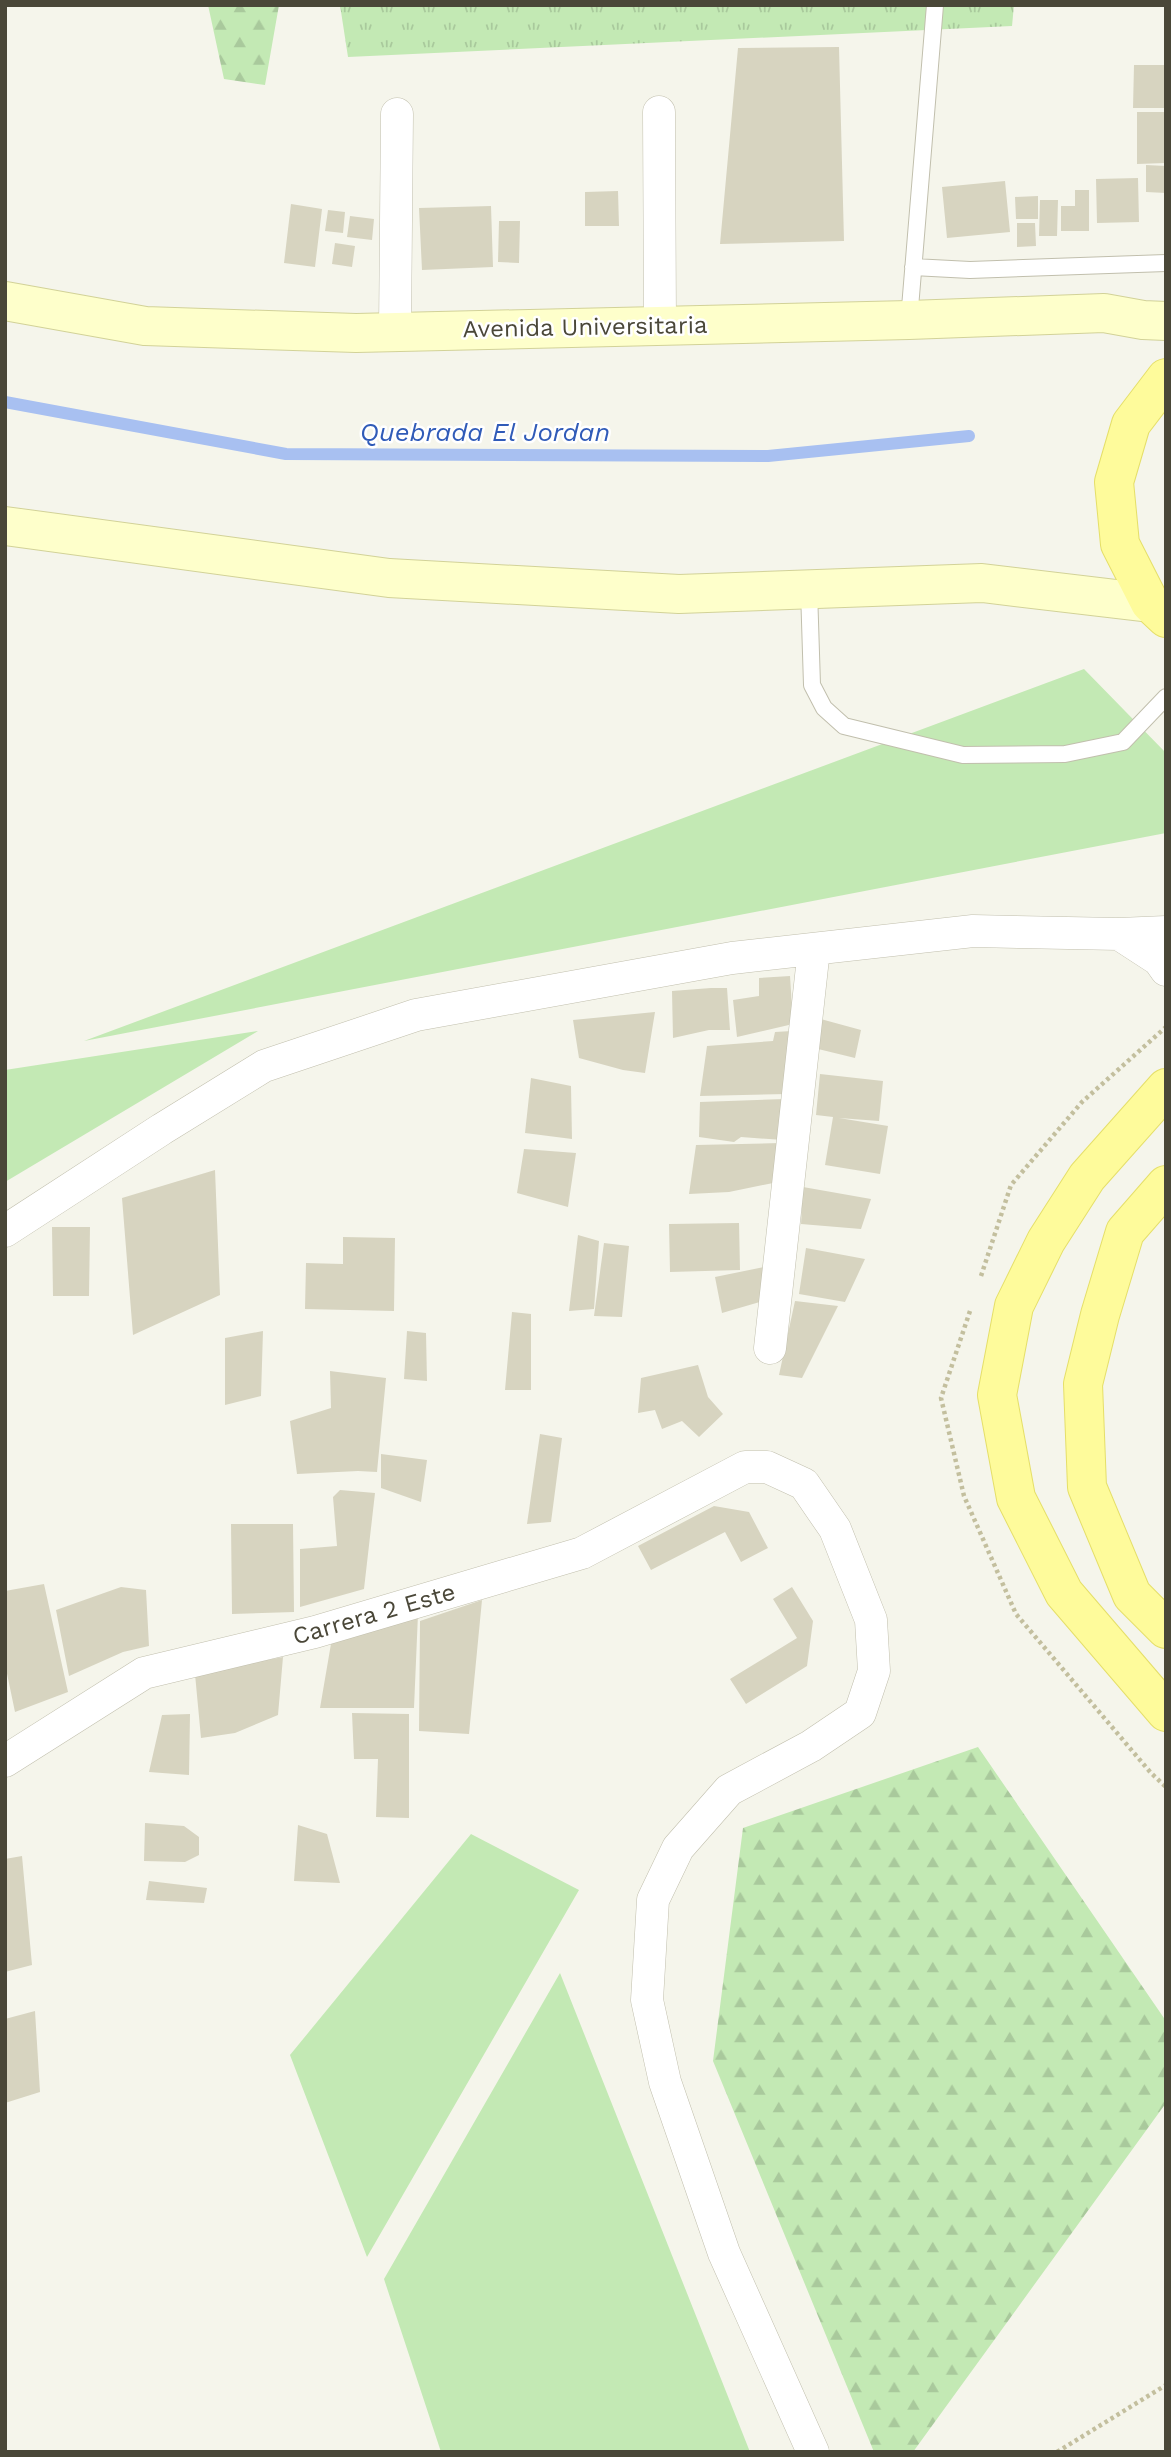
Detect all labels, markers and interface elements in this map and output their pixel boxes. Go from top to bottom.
street label: Avenida Universitaria [462,311,708,343]
water label: Quebrada El Jordan [360,417,610,447]
street label: Carrera 2 Este [289,1577,459,1651]

